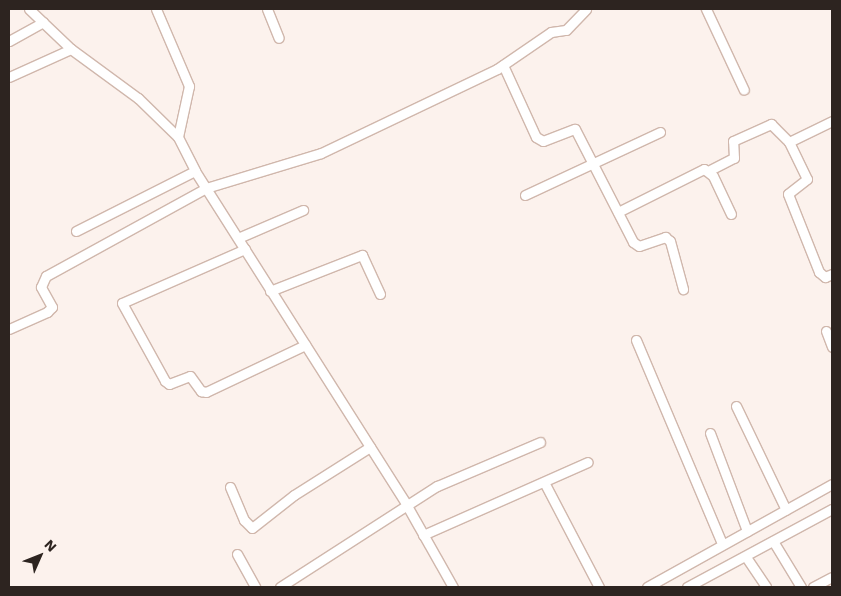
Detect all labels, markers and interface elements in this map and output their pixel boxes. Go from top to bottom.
north arrow [15,531,65,581]
text: N [41,536,60,555]

